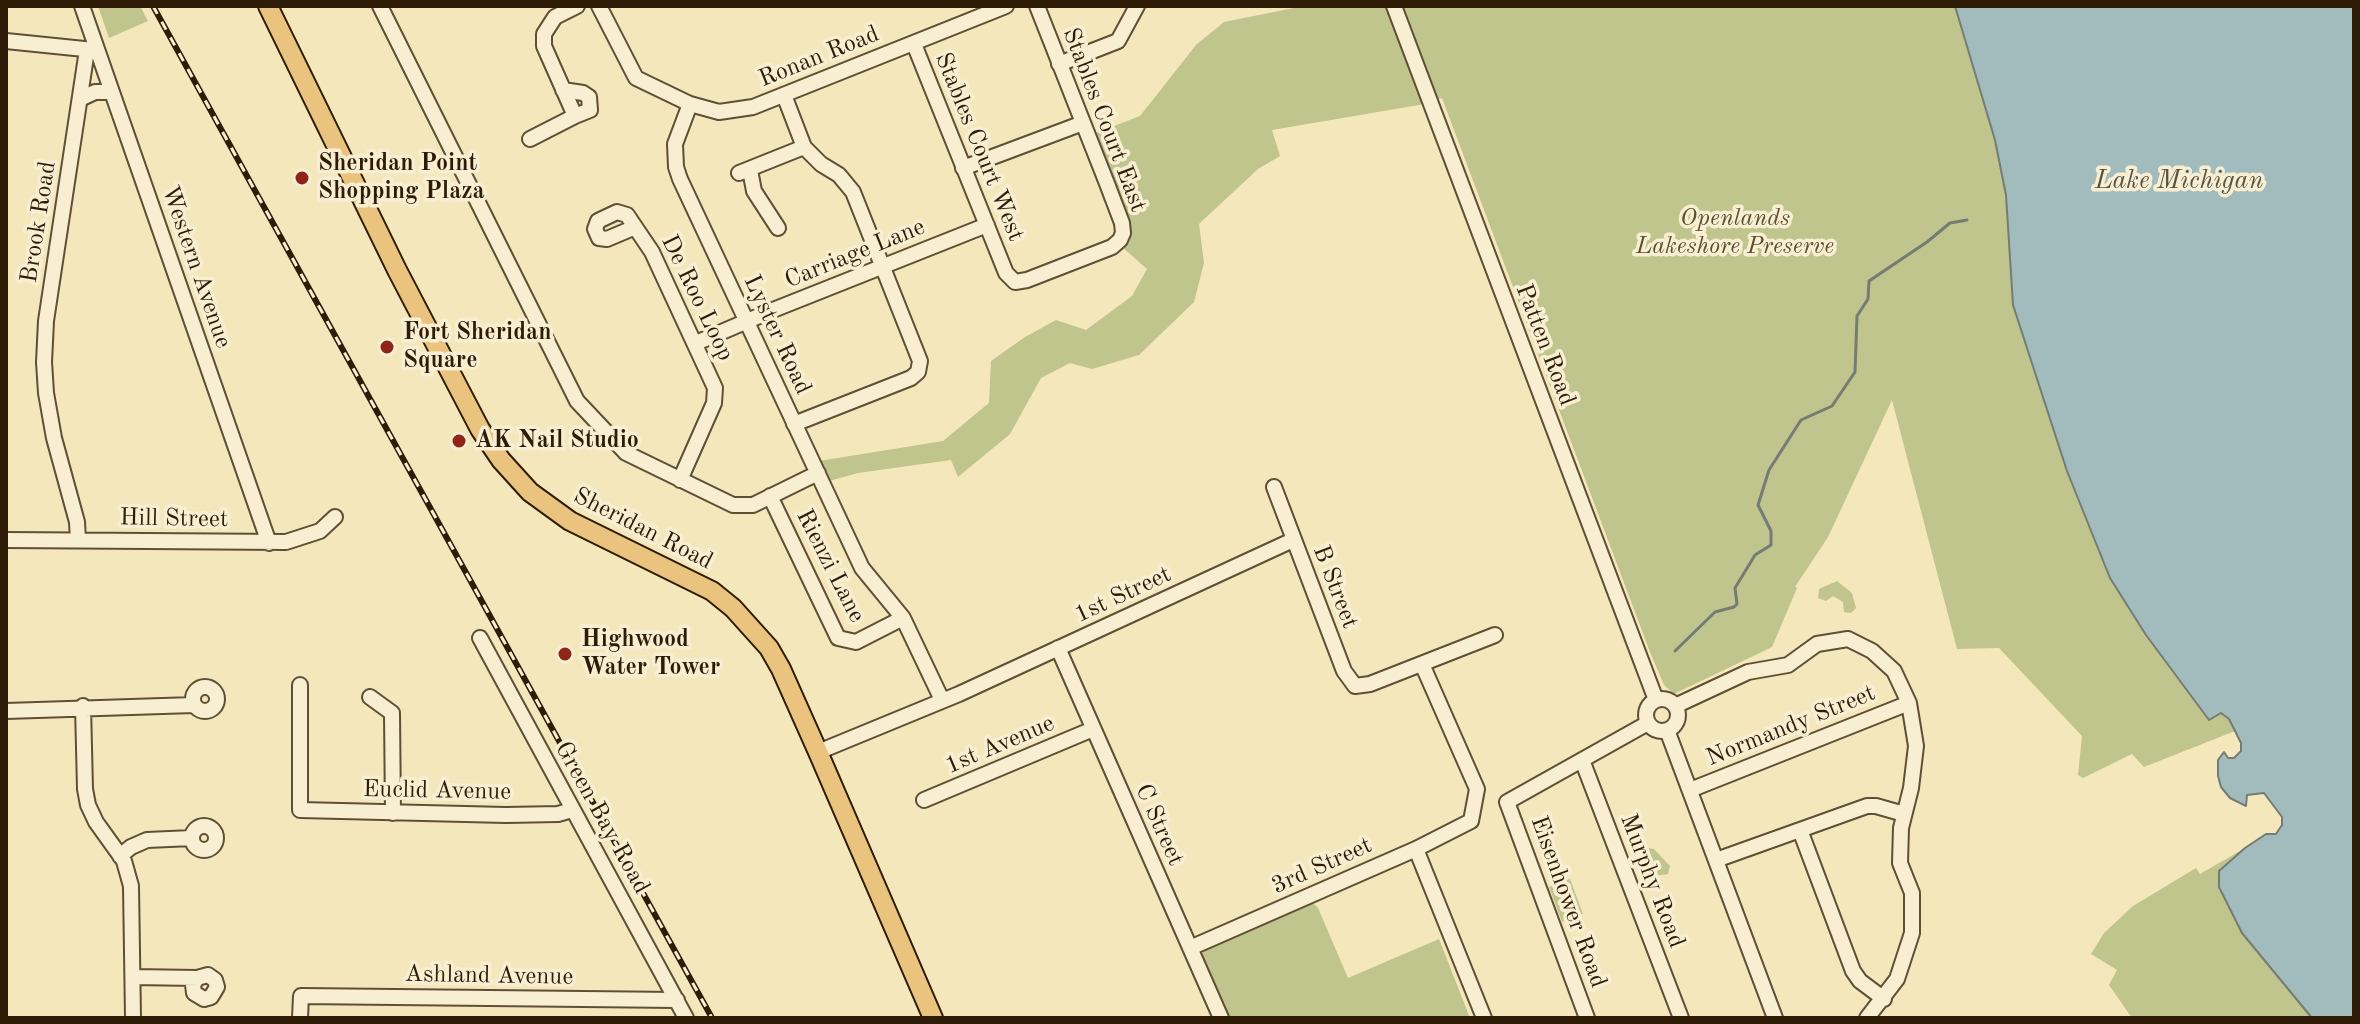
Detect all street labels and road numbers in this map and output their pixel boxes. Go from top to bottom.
street label: Ronan Road [755,20,883,94]
street label: Stables Court East [1056,24,1152,216]
street label: Stables Court West [928,48,1030,246]
street label: Brook Road [15,159,63,285]
street label: Western Avenue [155,182,237,352]
street label: Carriage Lane [781,213,929,295]
street label: De Roo Loop [654,230,740,366]
street label: Lyster Road [737,271,817,399]
street label: Patten Road [1509,280,1581,410]
street label: Sheridan Road [568,481,718,577]
street label: Hill Street [119,504,229,534]
street label: Rienzi Lane [789,505,871,627]
street label: B Street [1306,541,1364,633]
street label: 1st Street [1070,560,1176,630]
street label: Normandy Street [1702,679,1880,773]
street label: 1st Avenue [941,709,1059,781]
street label: Green Bay Road [548,737,656,899]
street label: Euclid Avenue [363,775,511,807]
street label: C Street [1128,780,1190,870]
street label: Murphy Road [1613,810,1691,952]
street label: Eisenhower Road [1524,812,1612,992]
street label: 3rd Street [1267,831,1377,901]
street label: Ashland Avenue [404,960,574,992]

